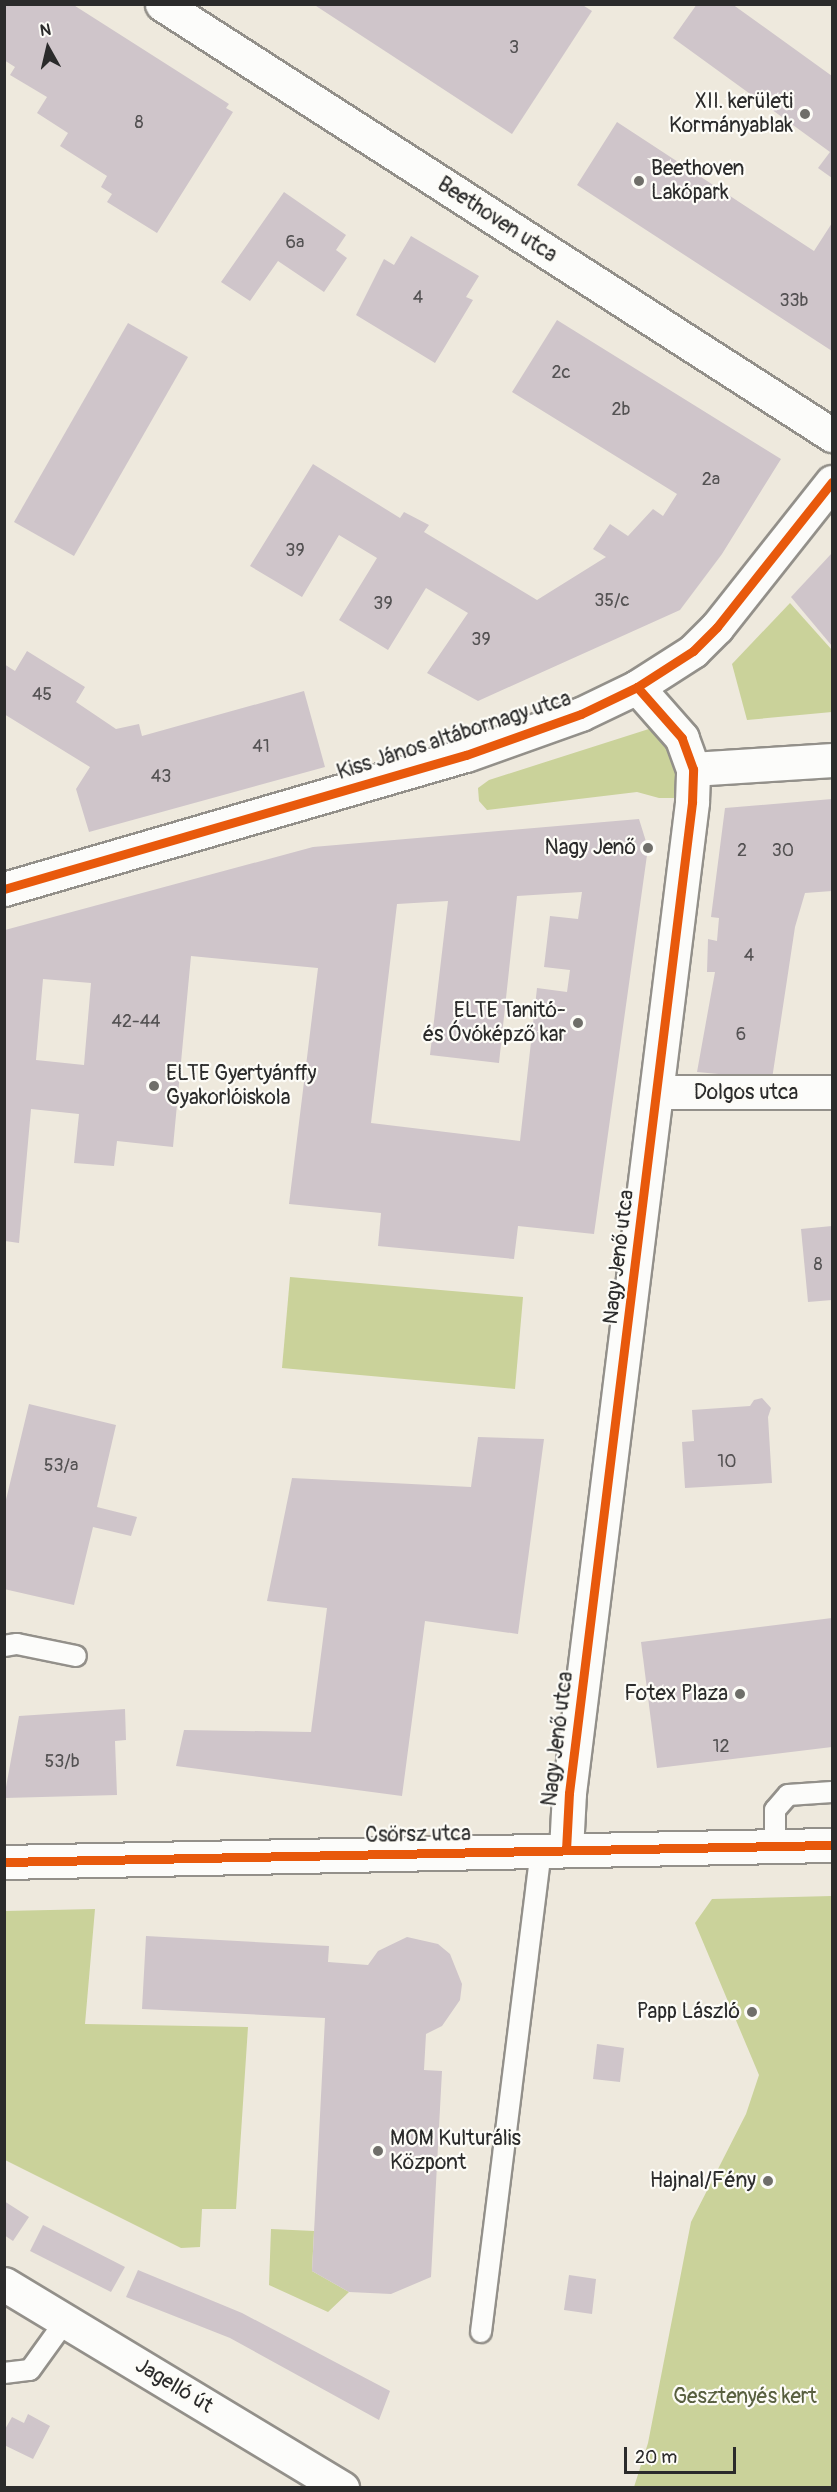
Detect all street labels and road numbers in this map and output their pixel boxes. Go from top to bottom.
street label: Beethoven utca [432,172,562,268]
street label: Kiss János altábornagy utca [334,686,574,786]
street label: Dolgos utca [694,1080,798,1106]
street label: Nagy Jenő utca [598,1188,640,1326]
street label: Nagy Jenő utca [537,1670,579,1808]
street label: Csörsz utca [365,1821,471,1849]
street label: Jagelló út [131,2353,217,2419]

